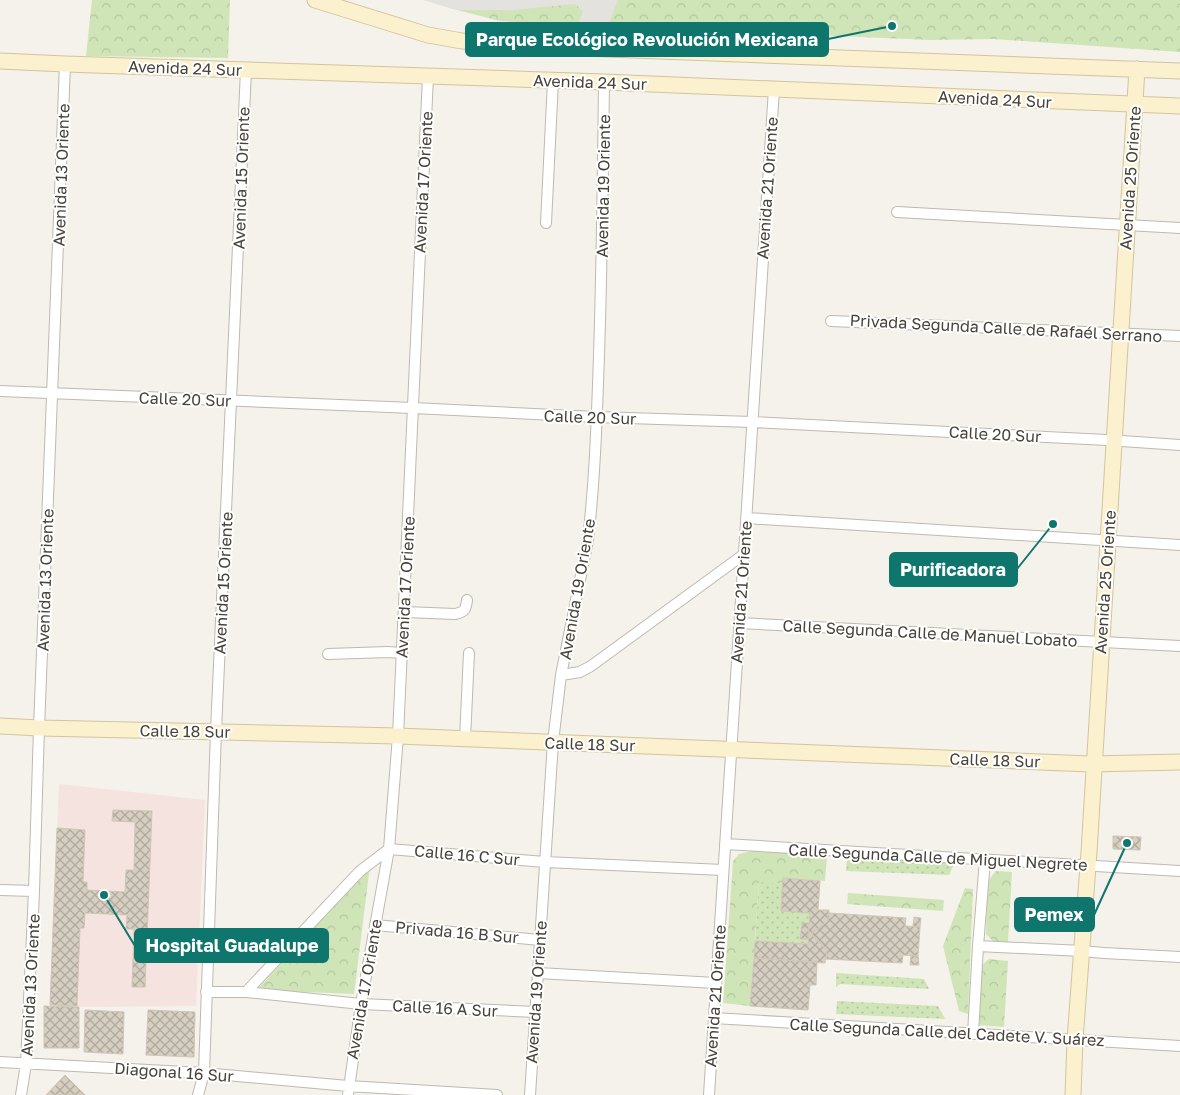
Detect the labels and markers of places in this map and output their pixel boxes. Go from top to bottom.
callout: Parque Ecológico Revolución Mexicana [466,23,828,56]
callout: Purificadora [890,553,1017,586]
callout: Pemex [1015,898,1094,931]
callout: Hospital Guadalupe [135,929,328,962]

